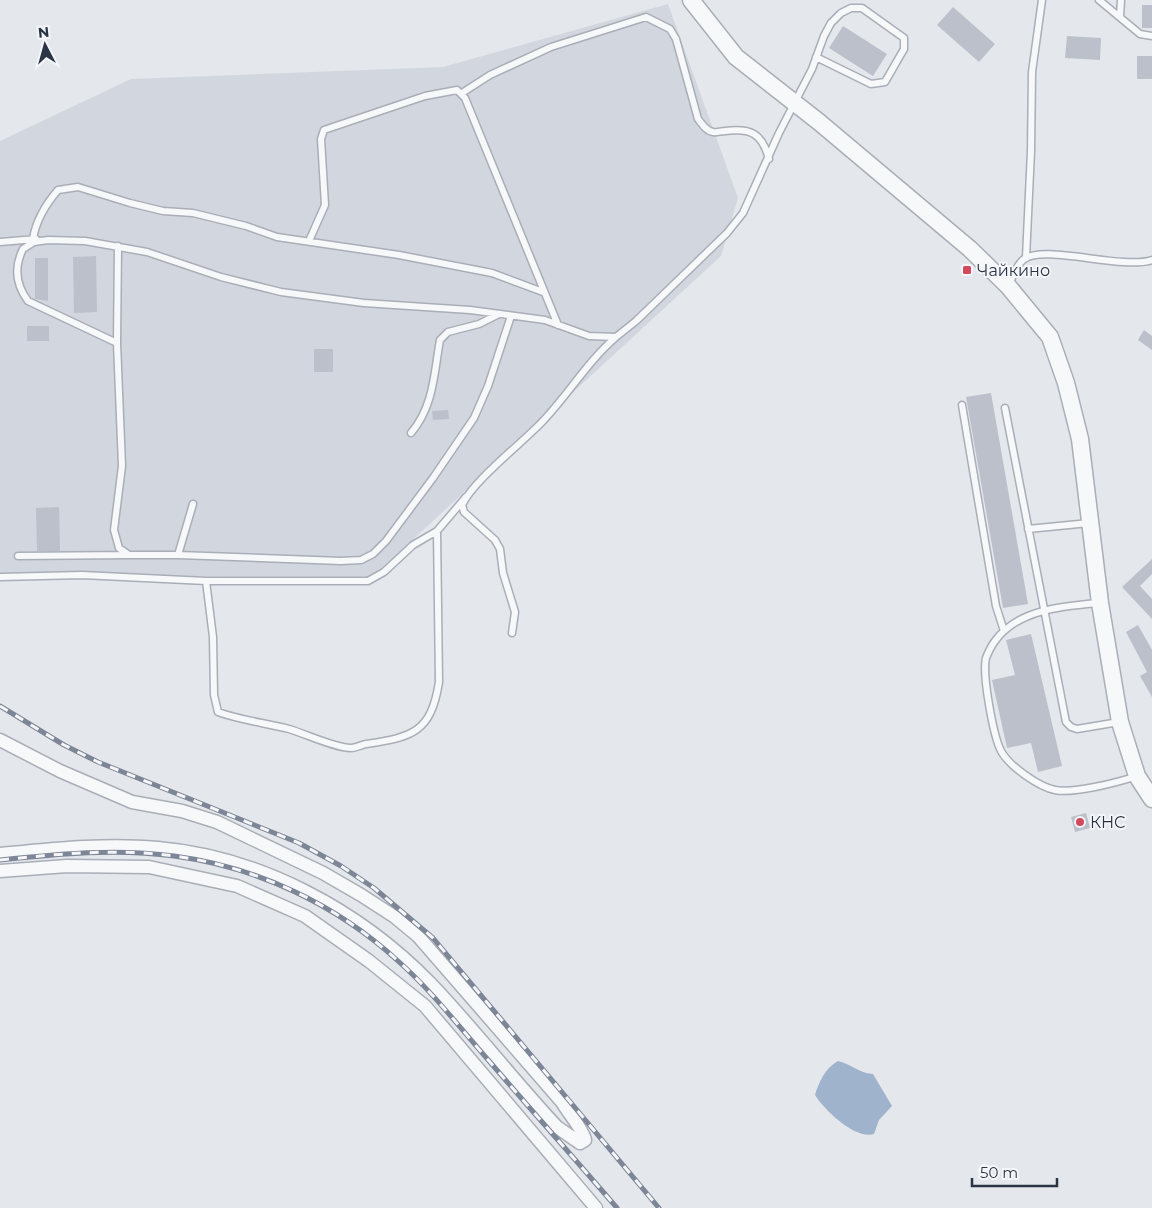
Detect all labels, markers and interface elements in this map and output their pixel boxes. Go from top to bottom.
north arrow [20,20,70,70]
text: N [37,23,50,42]
place label: Чайкино [977,261,1050,280]
marker: Чайкино [961,264,973,276]
place label: КНС [1090,813,1126,832]
marker: КНС [1074,816,1086,828]
scale bar [972,1156,1057,1188]
text: 50 m [980,1163,1018,1182]

